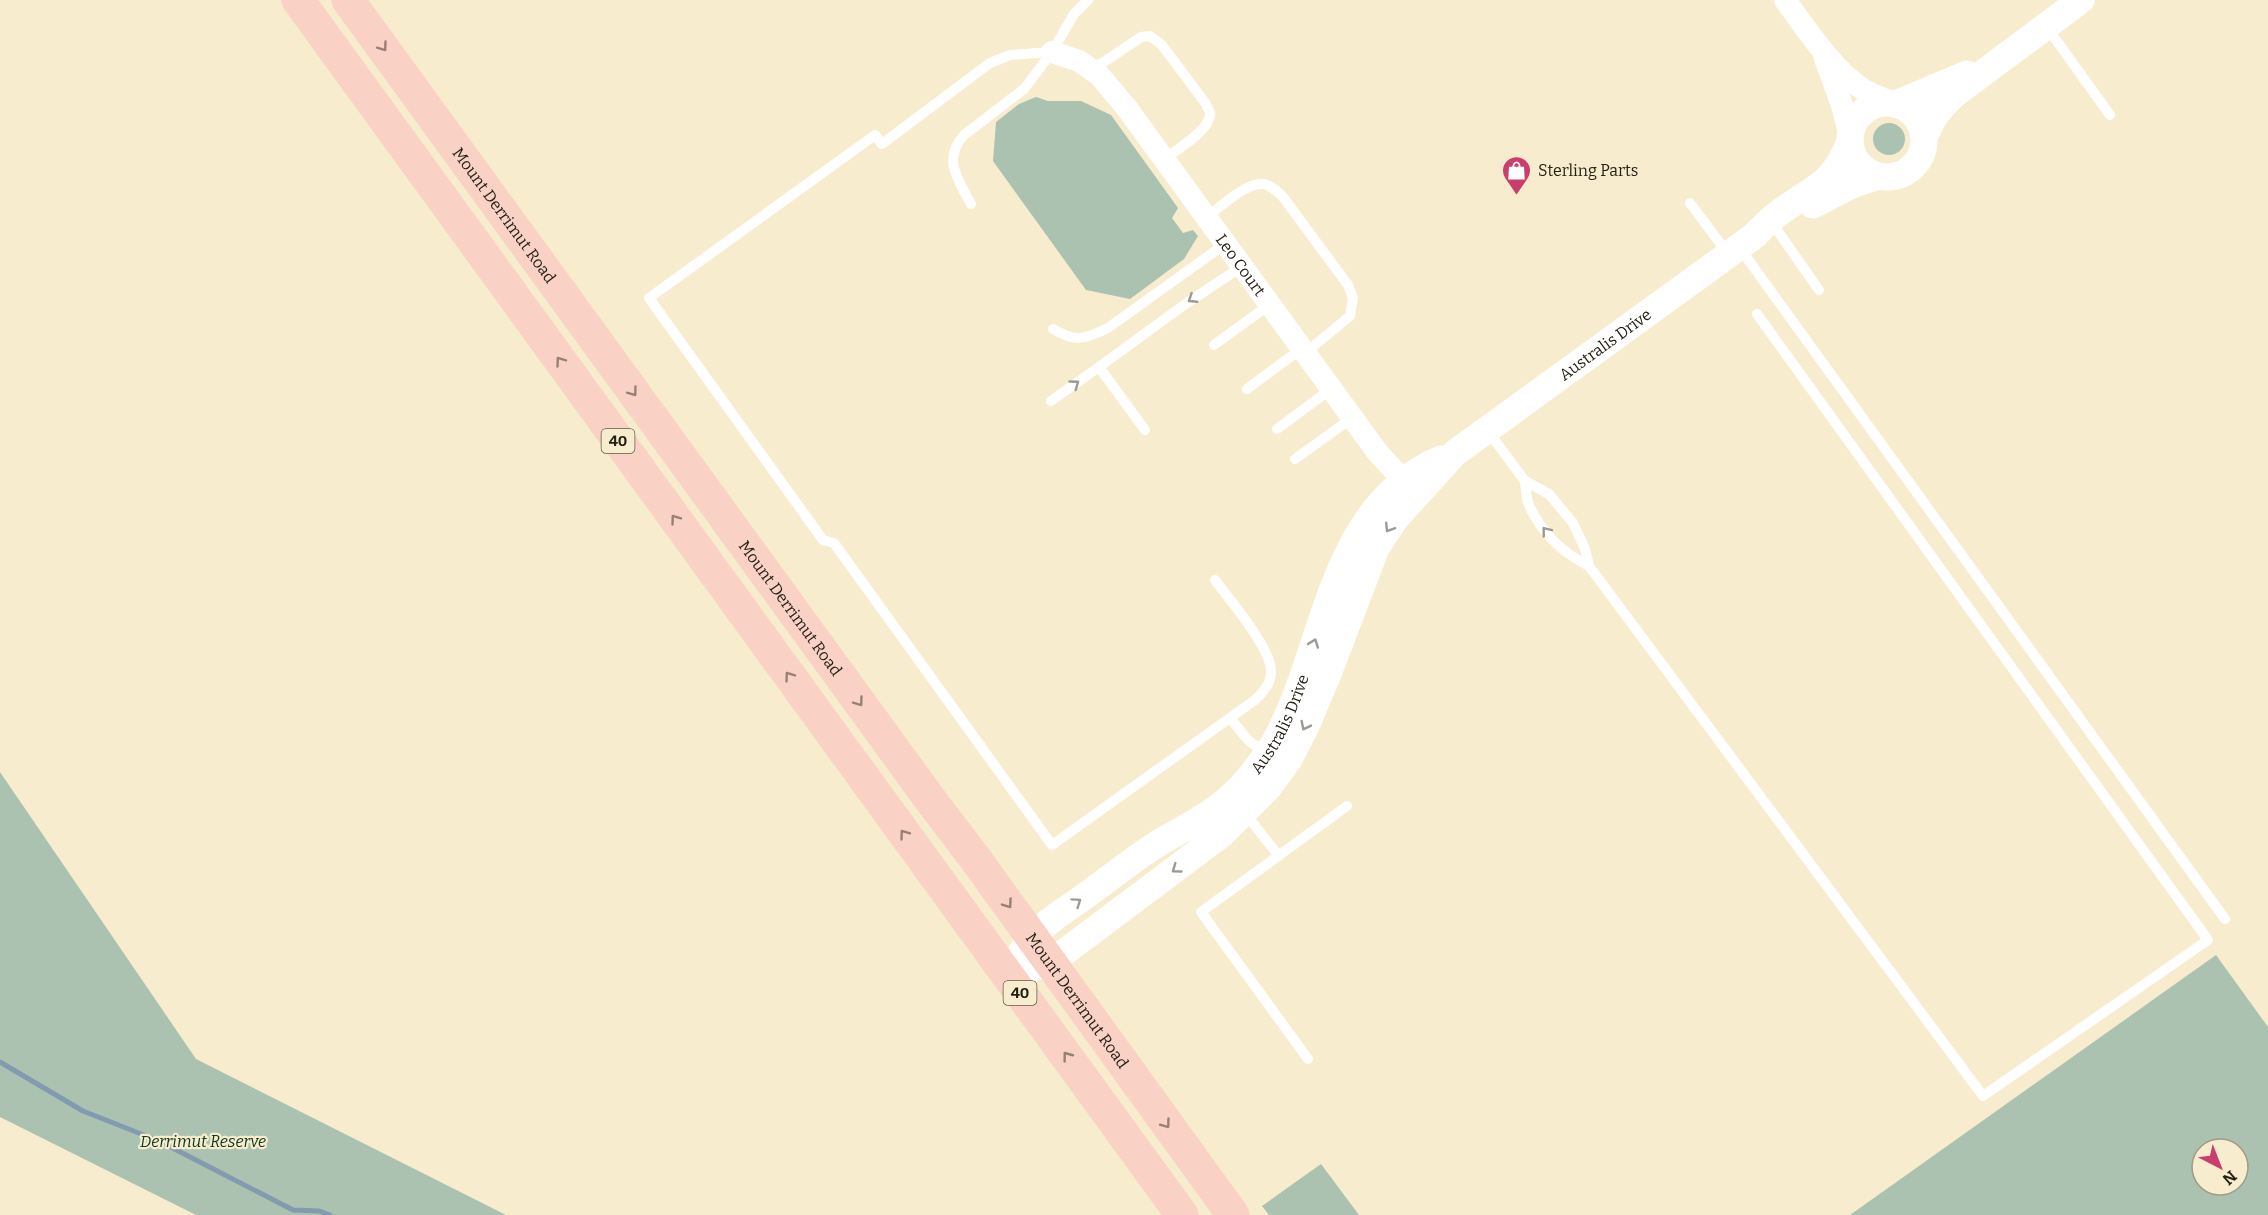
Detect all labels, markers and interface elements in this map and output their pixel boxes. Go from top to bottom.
one-way arrow [375,41,386,52]
street label: Mount Derrimut Road [449,144,560,287]
shop icon: Sterling Parts [1501,154,1533,196]
place label: Sterling Parts [1538,161,1638,180]
street label: Leo Court [1212,230,1270,300]
one-way arrow [1188,292,1198,304]
street label: Australis Drive [1555,304,1655,384]
one-way arrow [556,356,567,367]
one-way arrow [1068,380,1079,391]
one-way arrow [626,385,637,396]
road number: 40 [602,429,634,453]
one-way arrow [671,514,682,525]
one-way arrow [1385,522,1397,532]
one-way arrow [1543,527,1554,538]
street label: Mount Derrimut Road [735,537,847,680]
one-way arrow [1306,638,1319,649]
one-way arrow [786,672,797,683]
street label: Australis Drive [1246,672,1312,777]
one-way arrow [852,696,863,707]
one-way arrow [1301,720,1313,731]
one-way arrow [900,829,911,840]
one-way arrow [1172,862,1183,873]
one-way arrow [1000,898,1011,909]
one-way arrow [1071,898,1082,909]
street label: Mount Derrimut Road [1022,929,1133,1072]
road number: 40 [1004,981,1036,1005]
one-way arrow [1064,1052,1075,1063]
one-way arrow [1159,1118,1170,1129]
park label: Derrimut Reserve [140,1132,266,1151]
north arrow [2190,1137,2250,1197]
text: N [2219,1167,2241,1189]

